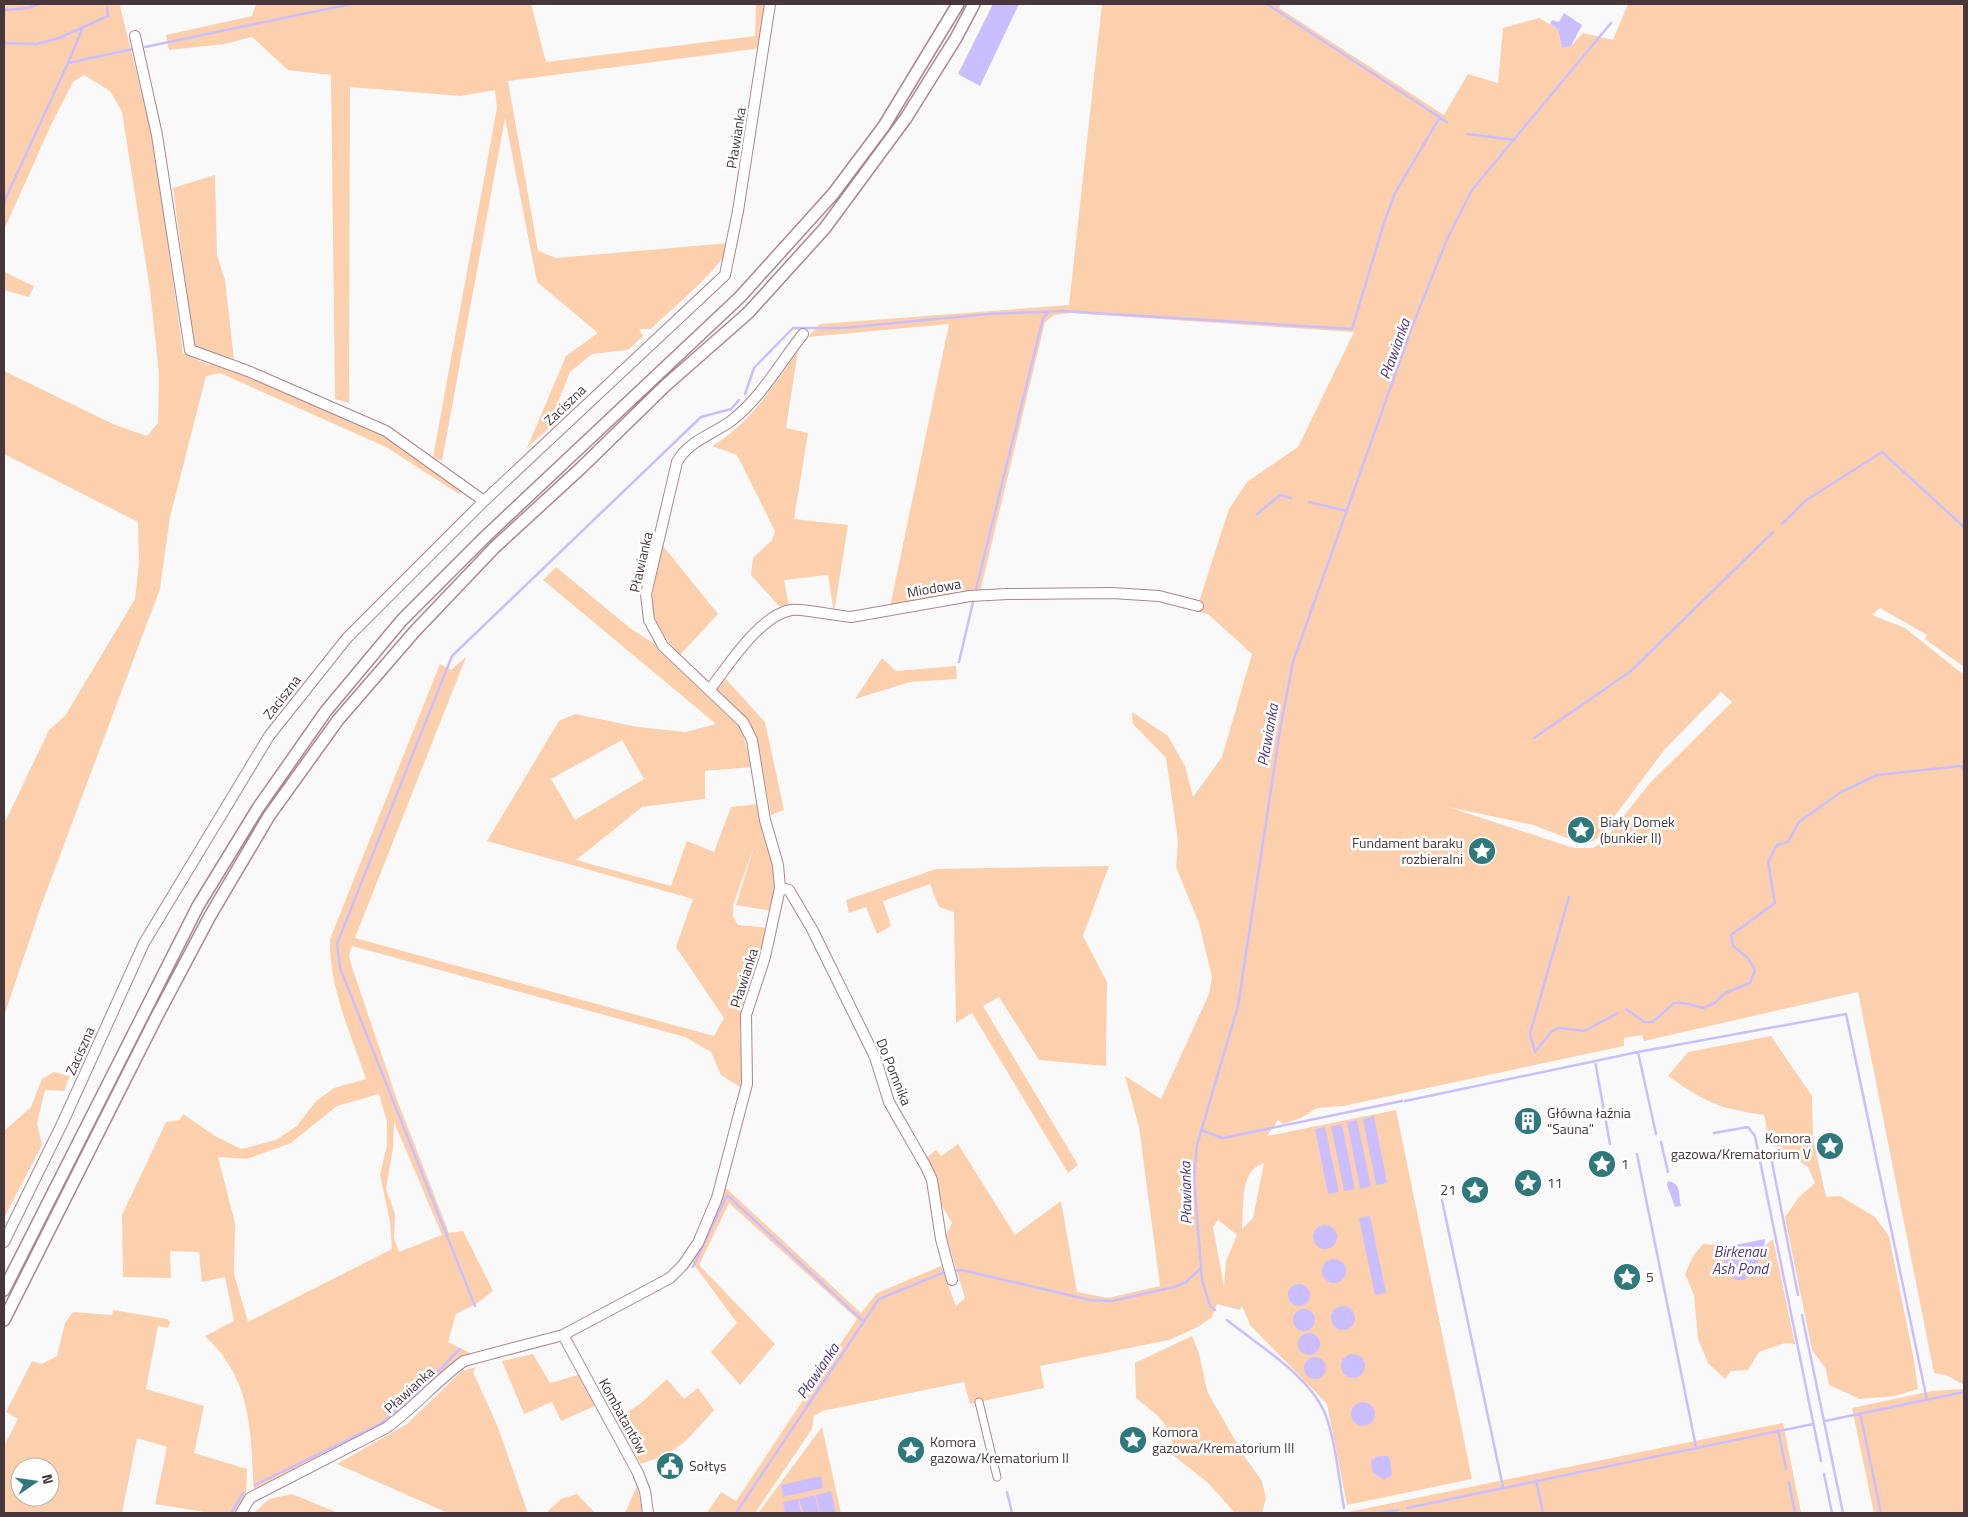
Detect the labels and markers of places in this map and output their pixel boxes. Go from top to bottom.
place label: Biały Domek (bunkier II) [1600,811,1675,848]
place icon: Biały Domek (bunkier II) [1566,815,1596,845]
place label: Fundament baraku rozbieralni [1352,832,1463,869]
place icon: Fundament baraku rozbieralni [1467,836,1497,866]
place label: Główna łaźnia "Sauna" [1547,1102,1631,1139]
building icon: Główna łaźnia "Sauna" [1513,1106,1543,1136]
place label: Komora gazowa/Krematorium V [1671,1127,1811,1164]
place icon: Komora gazowa/Krematorium V [1815,1131,1845,1161]
place icon: 1 [1587,1149,1617,1179]
place label: 1 [1621,1153,1629,1174]
place icon: 11 [1513,1168,1543,1198]
place label: 11 [1547,1172,1563,1193]
place icon: 21 [1460,1175,1490,1205]
place label: 21 [1440,1179,1456,1200]
place icon: 5 [1612,1262,1642,1292]
place label: 5 [1646,1266,1654,1287]
place label: Komora gazowa/Krematorium III [1152,1421,1294,1458]
place icon: Komora gazowa/Krematorium III [1118,1425,1148,1455]
place label: Komora gazowa/Krematorium II [930,1431,1069,1468]
place icon: Komora gazowa/Krematorium II [896,1435,926,1465]
public building icon: Sołtys [655,1451,685,1481]
place label: Sołtys [689,1455,726,1476]

